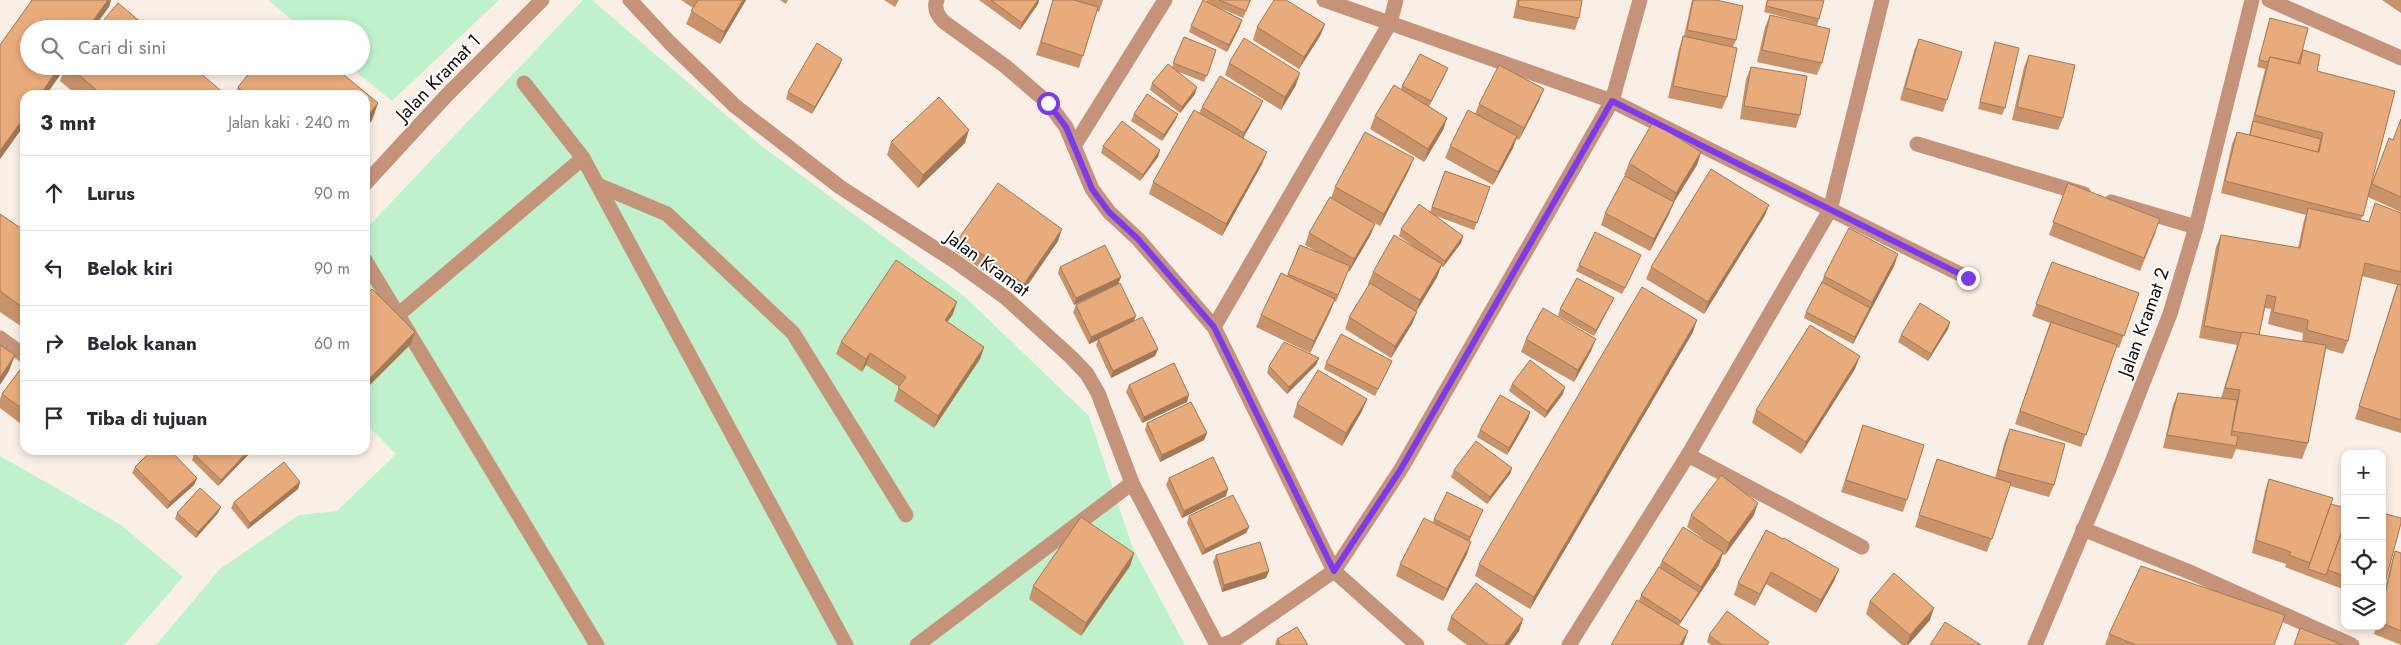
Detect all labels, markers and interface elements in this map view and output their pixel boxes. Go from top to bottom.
search box [20,20,370,75]
street label: Jalan Kramat 1 [388,28,487,129]
icon: search [38,34,66,62]
text: Cari di sini [78,34,166,61]
route start [1037,92,1060,115]
text: 3 mnt [40,108,95,138]
text: Jalan kaki · 240 m [228,111,350,134]
icon: ahead [40,179,68,207]
text: Lurus [87,180,135,207]
text: 90 m [314,182,350,205]
street label: Jalan Kramat [938,222,1036,303]
icon: left [40,254,68,282]
text: Belok kiri [87,255,173,282]
text: 90 m [314,257,350,280]
street label: Jalan Kramat 2 [2110,264,2176,383]
route end [1957,267,1980,290]
icon: right [40,329,68,357]
text: Belok kanan [87,330,197,357]
text: 60 m [314,332,350,355]
icon: arrive [40,404,68,432]
text: Tiba di tujuan [87,405,207,432]
map controls [2341,450,2386,630]
button: + [2341,450,2386,495]
button: − [2341,495,2386,540]
button: locate [2341,540,2386,585]
button: layers [2341,585,2386,630]

